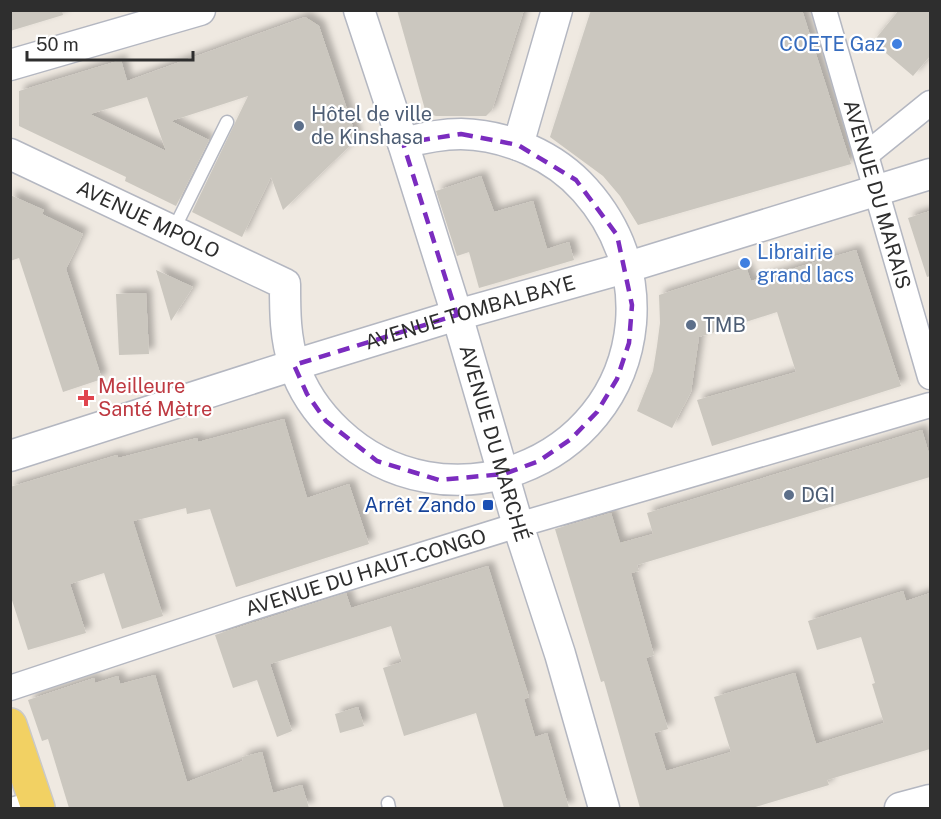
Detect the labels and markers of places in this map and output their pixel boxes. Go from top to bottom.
place label: COETE Gaz [779,32,885,56]
marker: COETE Gaz [890,37,904,51]
place label: Hôtel de ville de Kinshasa [311,102,432,149]
marker: Hôtel de ville de Kinshasa [292,119,306,133]
place label: Librairie grand lacs [757,240,854,287]
marker: Librairie grand lacs [738,256,752,270]
place label: TMB [703,313,746,337]
marker: TMB [684,318,698,332]
place label: Meilleure Santé Mètre [98,374,212,421]
marker: Meilleure Santé Mètre [79,391,93,405]
place label: DGI [801,483,835,507]
marker: DGI [782,488,796,502]
place label: Arrêt Zando [364,493,476,517]
marker: Arrêt Zando [481,498,495,512]

